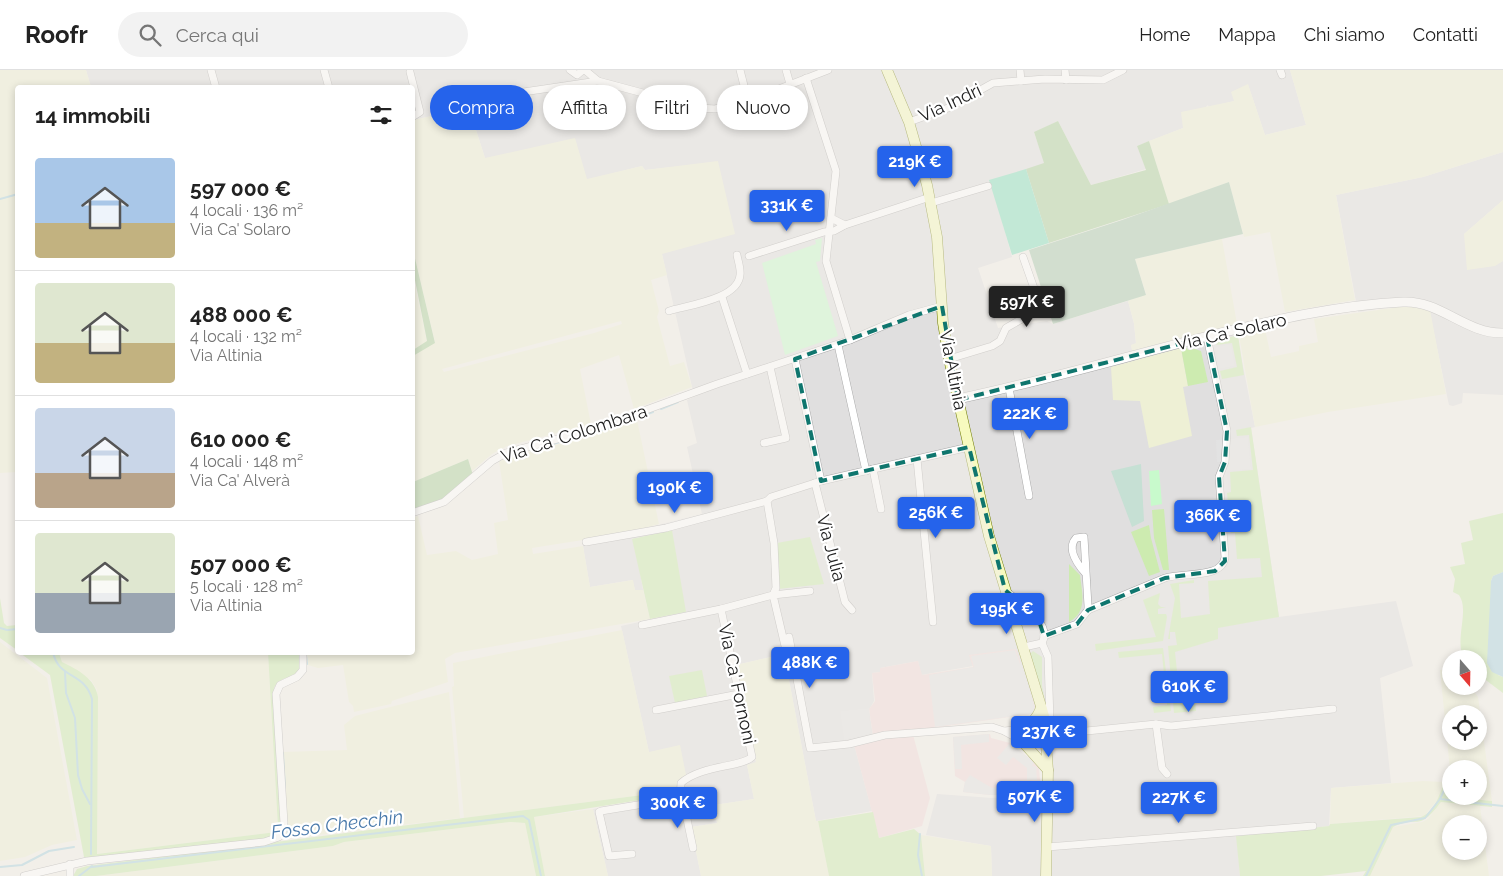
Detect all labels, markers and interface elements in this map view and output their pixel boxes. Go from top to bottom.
search box [118,12,468,57]
text: Roofr [25,20,88,49]
icon: search [136,21,164,49]
text: Cerca qui [176,24,259,46]
text: Home [1139,24,1190,45]
text: Mappa [1218,24,1276,45]
text: Chi siamo [1304,24,1385,45]
text: Contatti [1413,24,1478,45]
street label: Via Indri [915,79,985,126]
chip: Compra [430,85,533,130]
chip: Affitta [543,85,626,130]
chip: Filtri [636,85,707,130]
chip: Nuovo [717,85,808,130]
icon: filters [367,101,395,129]
text: 14 immobili [35,103,150,128]
pin: 219K € [874,146,956,188]
text: 219K € [888,152,942,171]
text: 597 000 € [190,176,291,201]
icon: home [75,178,135,238]
pin: 331K € [746,190,828,232]
text: 331K € [761,196,813,215]
text: 4 locali · 136 m² [190,201,303,220]
text: Via Ca' Solaro [190,220,291,239]
pin: 597K € [986,286,1068,328]
text: 597K € [1000,292,1054,311]
text: 488 000 € [190,302,293,327]
icon: home [75,303,135,363]
street label: Via Ca' Solaro [1173,308,1289,354]
text: 4 locali · 132 m² [190,327,302,346]
street label: Via Altinia [935,328,972,412]
text: Via Altinia [190,346,262,365]
pin: 222K € [989,398,1071,440]
street label: Via Ca' Colombara [498,400,650,467]
text: 222K € [1003,404,1057,423]
text: 610 000 € [190,427,292,452]
icon: home [75,428,135,488]
text: 4 locali · 148 m² [190,452,303,471]
text: Via Ca' Alverà [190,471,290,490]
pin: 190K € [634,472,716,514]
text: 190K € [648,478,702,497]
pin: 256K € [895,496,977,539]
pin: 366K € [1172,500,1254,542]
text: 256K € [909,503,963,522]
text: 366K € [1185,506,1241,525]
street label: Via Julia [813,512,850,583]
text: 507 000 € [190,552,292,577]
icon: home [75,553,135,613]
text: 5 locali · 128 m² [190,577,303,596]
pin: 195K € [966,592,1048,635]
text: Via Altinia [190,596,262,615]
text: 195K € [980,599,1034,618]
street label: Via Ca' Fornoni [714,622,761,746]
pin: 488K € [769,646,851,689]
north arrow [1442,650,1488,695]
map controls [1442,650,1487,860]
text: 488K € [782,653,838,672]
pin: 610K € [1148,670,1230,713]
text: 610K € [1162,677,1216,696]
button: locate [1442,705,1487,750]
pin: 237K € [1008,716,1090,758]
text: 237K € [1022,722,1076,741]
button: + [1442,760,1487,805]
pin: 507K € [994,780,1076,823]
pin: 227K € [1138,782,1220,824]
pin: 300K € [637,786,719,829]
text: 507K € [1008,787,1062,806]
text: 227K € [1152,788,1206,807]
text: 300K € [650,793,706,812]
water label: Fosso Checchin [270,805,404,843]
button: − [1442,815,1487,860]

